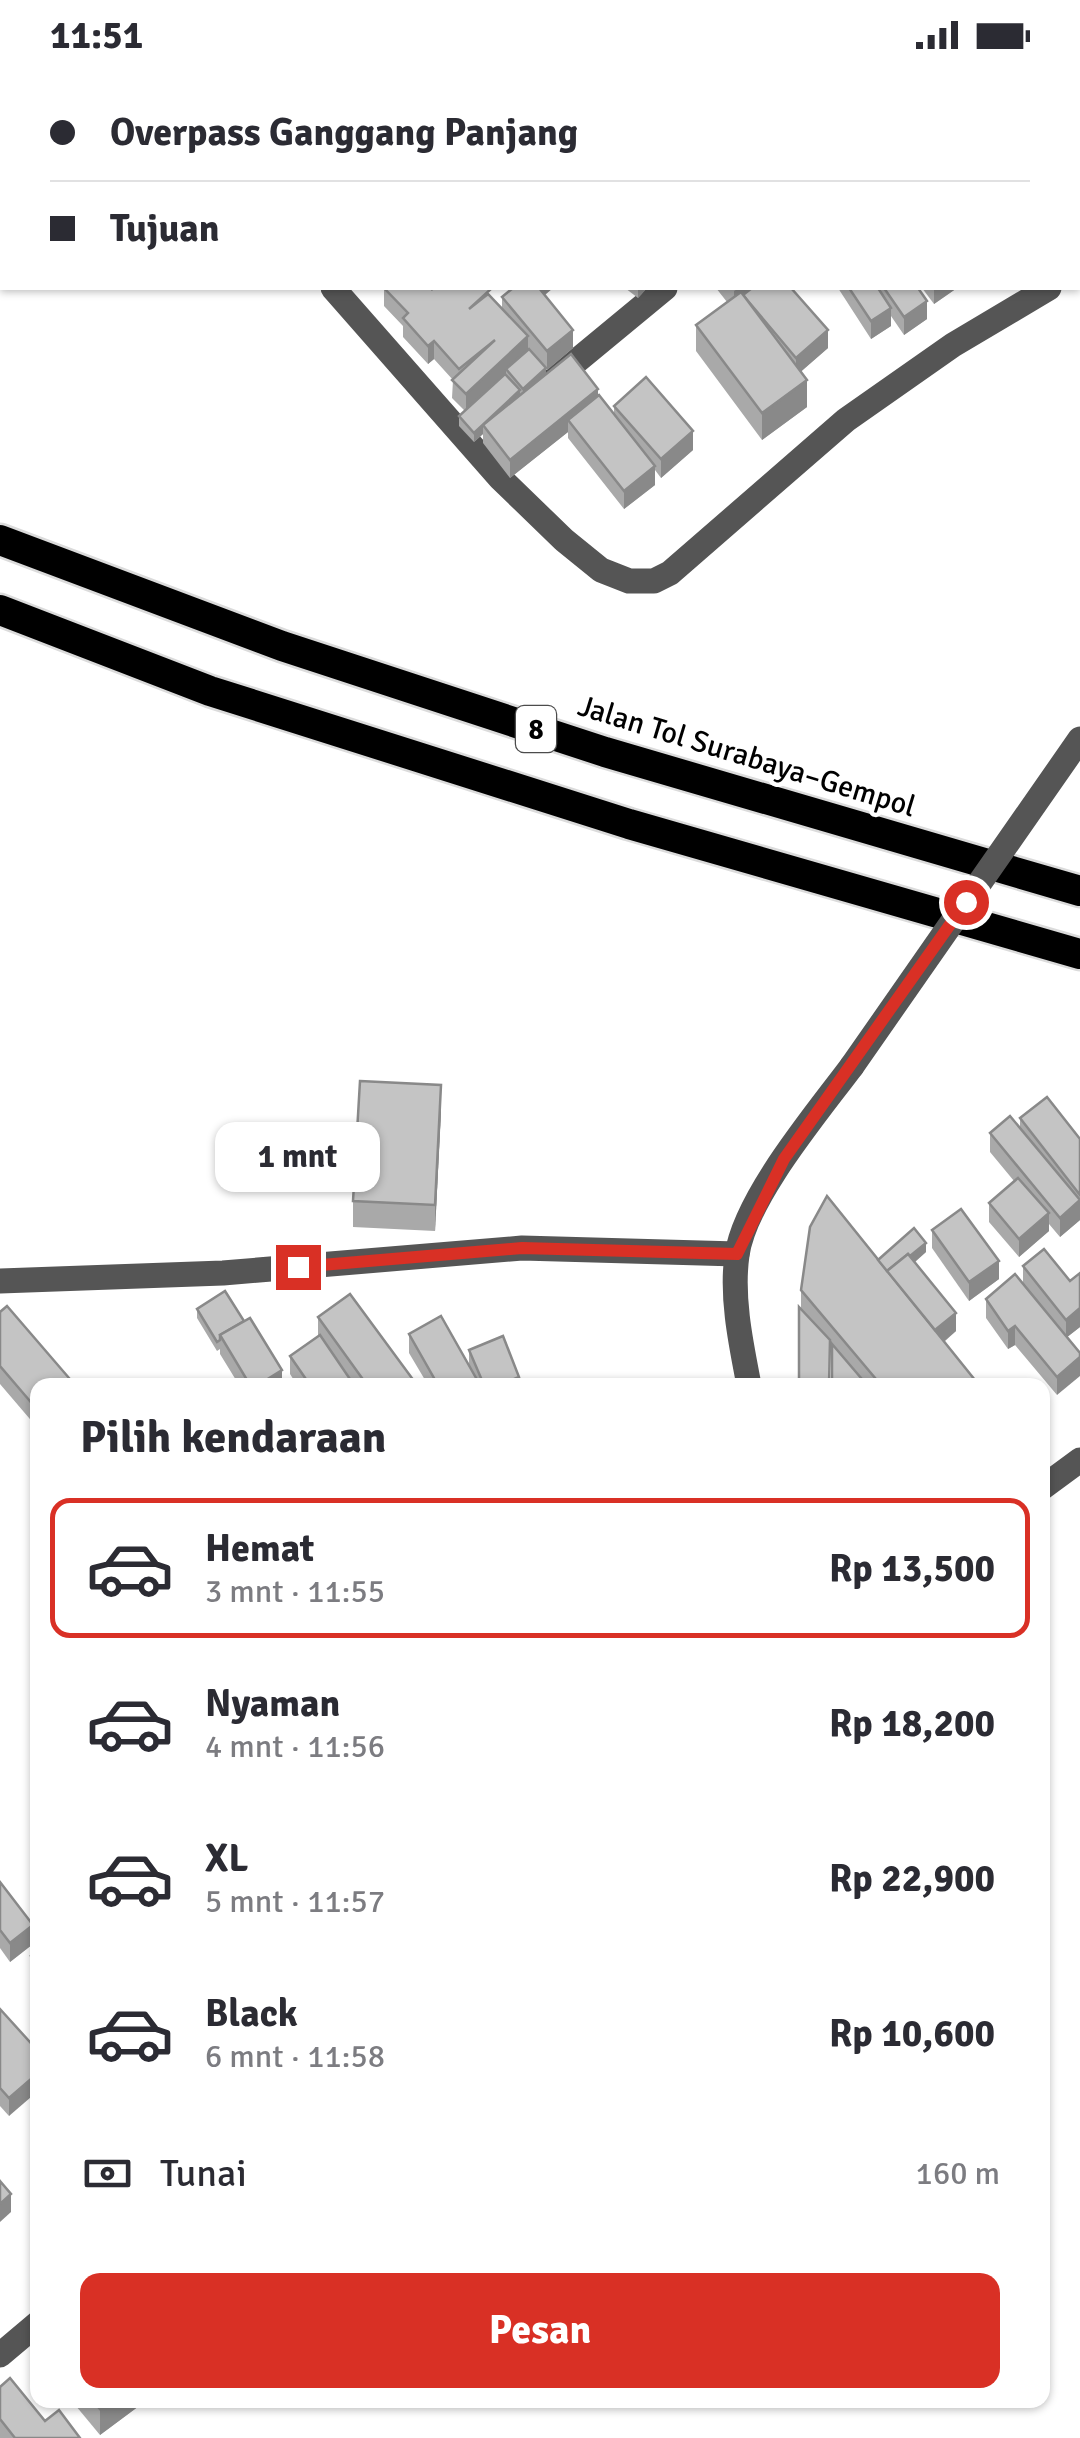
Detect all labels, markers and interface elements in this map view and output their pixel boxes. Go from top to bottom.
text: 11:51 [50,12,143,59]
text: Overpass Ganggang Panjang [110,109,578,156]
text: Tujuan [110,205,220,252]
street label: Jalan Tol Surabaya–Gempol [574,687,920,826]
road number: 8 [516,706,556,752]
route start [944,880,989,925]
callout: 1 mnt [216,1122,380,1192]
text: 1 mnt [258,1137,337,1176]
route end [276,1245,321,1290]
text: Pilih kendaraan [80,1410,386,1465]
icon: car [85,1523,175,1613]
text: Hemat [205,1525,314,1572]
text: Rp 13,500 [829,1545,995,1592]
text: 3 mnt · 11:55 [205,1572,385,1611]
icon: car [85,1678,175,1768]
text: Nyaman [205,1680,340,1727]
text: Rp 18,200 [829,1700,995,1747]
text: 4 mnt · 11:56 [205,1727,385,1766]
icon: car [85,1833,175,1923]
text: XL [205,1835,248,1882]
text: Rp 22,900 [829,1855,995,1902]
text: 5 mnt · 11:57 [205,1882,385,1921]
icon: car [85,1988,175,2078]
text: Black [205,1990,298,2037]
text: Rp 10,600 [829,2010,995,2057]
text: 6 mnt · 11:58 [205,2037,385,2076]
icon: cash [80,2146,135,2201]
text: Tunai [160,2150,247,2197]
text: 160 m [916,2154,1000,2193]
button: Pesan [80,2273,1000,2388]

